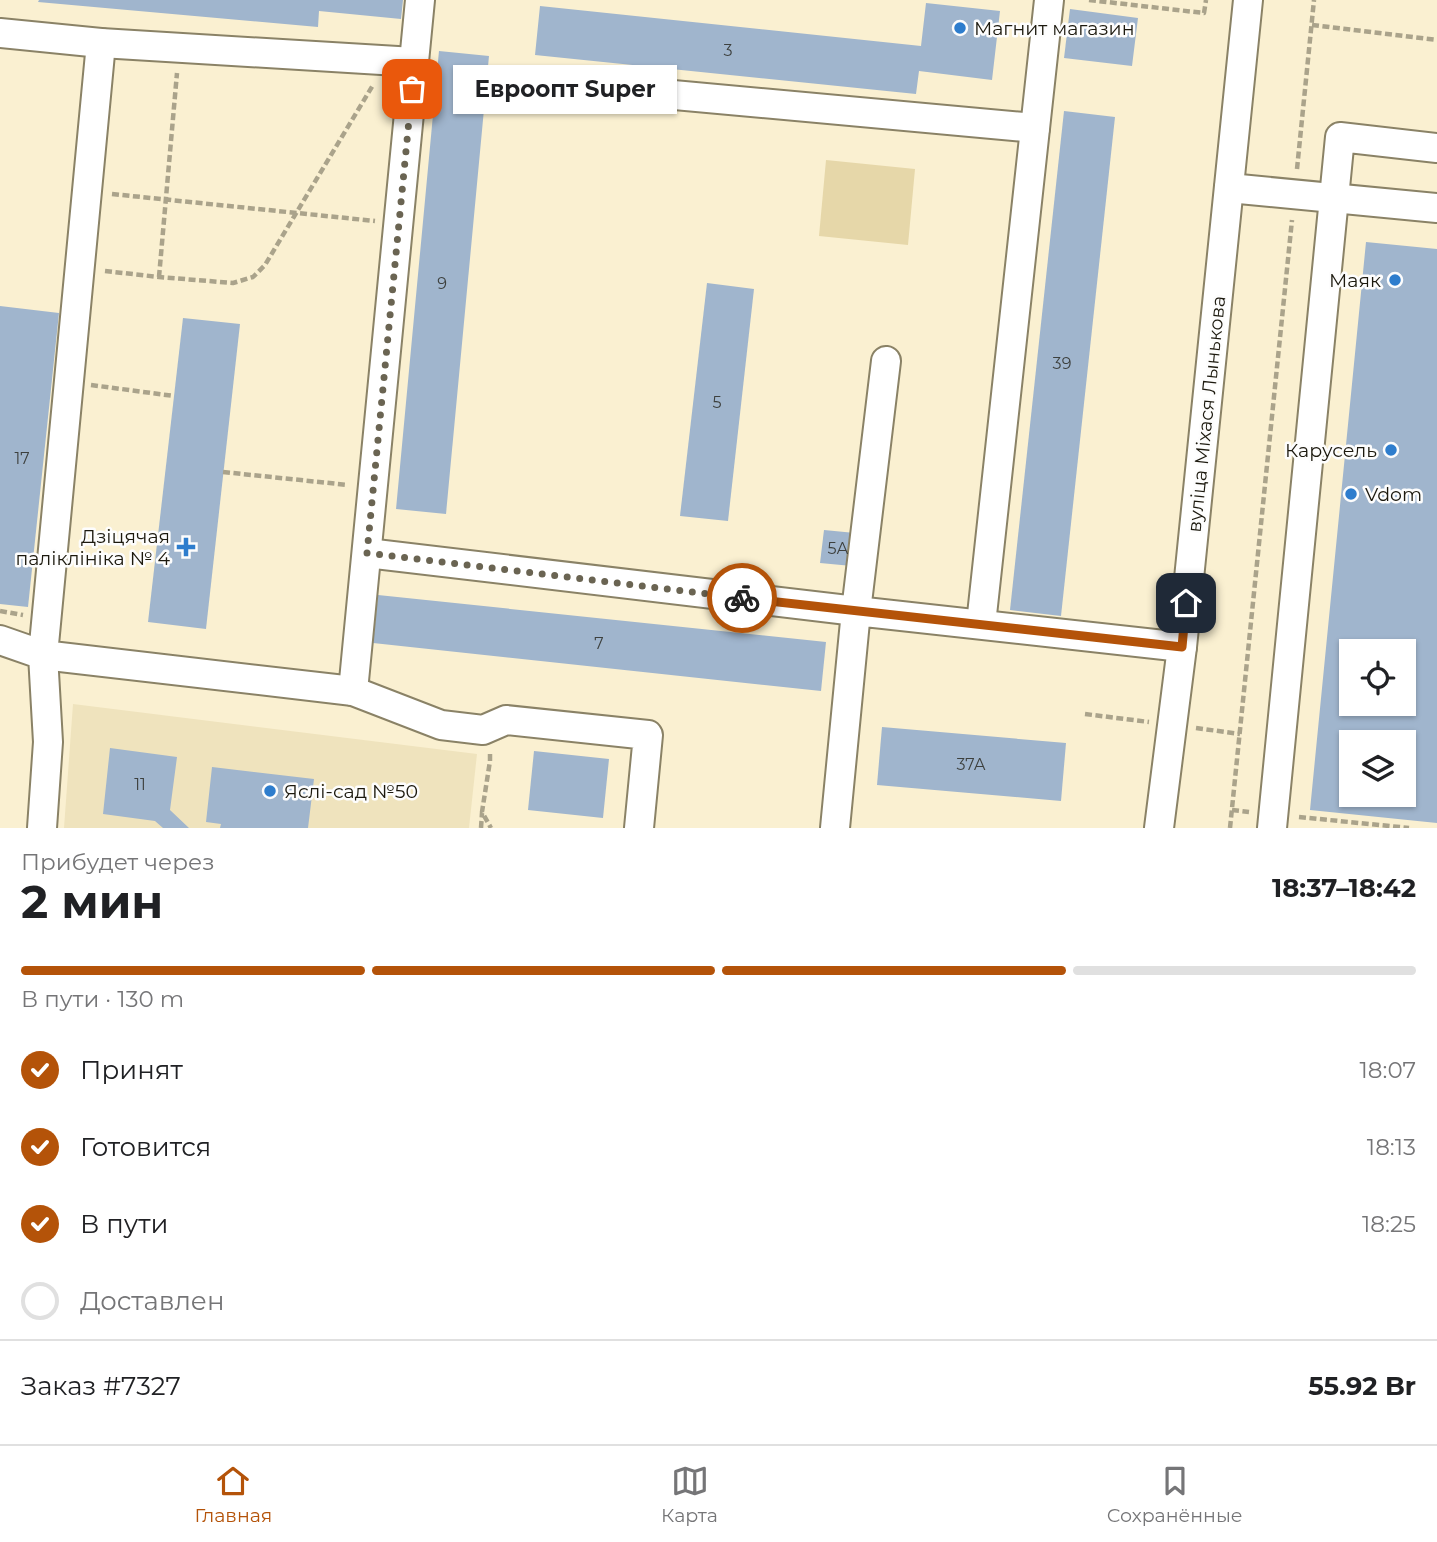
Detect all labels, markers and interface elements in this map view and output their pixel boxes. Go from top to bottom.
place label: Магнит магазин [974,17,1135,40]
marker: Магнит магазин [952,20,968,36]
house number: 3 [723,41,733,60]
pin [382,59,442,119]
callout: Евроопт Super [454,64,678,114]
icon: bag [393,70,431,108]
text: Евроопт Super [474,75,656,103]
place label: Маяк [1329,269,1381,292]
marker: Маяк [1387,272,1403,288]
house number: 9 [437,274,447,293]
street label: вуліца Міхася Лынькова [1183,295,1230,534]
house number: 39 [1053,354,1071,373]
house number: 5 [712,393,722,412]
place label: Карусель [1285,439,1377,462]
marker: Карусель [1383,442,1399,458]
house number: 17 [14,449,30,468]
place label: Vdom [1365,483,1422,506]
marker: Vdom [1343,486,1359,502]
place label: Дзіцячая паліклініка № 4 [15,525,170,570]
marker: Дзіцячая паліклініка № 4 [176,537,196,557]
house number: 5А [828,539,849,558]
courier [707,563,777,633]
pin [1156,573,1216,633]
icon: bike [723,579,761,617]
icon: home [1167,584,1205,622]
house number: 7 [594,634,604,653]
map controls [1339,639,1416,807]
button: locate [1339,639,1416,716]
button: layers [1339,730,1416,807]
house number: 37А [956,755,986,774]
house number: 11 [134,775,146,794]
place label: Яслі-сад №50 [284,780,418,803]
marker: Яслі-сад №50 [262,783,278,799]
text: Прибудет через [21,848,215,876]
text: 18:37–18:42 [1272,872,1416,904]
text: 2 мин [21,873,163,930]
text: В пути · 130 m [21,985,184,1013]
icon: check [21,1051,59,1089]
text: Принят [80,1054,183,1086]
text: 18:07 [1360,1056,1416,1084]
icon: check [21,1128,59,1166]
text: Готовится [80,1131,211,1163]
text: 18:13 [1367,1133,1416,1161]
icon: check [21,1205,59,1243]
text: В пути [80,1208,169,1240]
text: 18:25 [1362,1210,1416,1238]
text: Доставлен [80,1285,225,1317]
text: Заказ #7327 [21,1370,181,1402]
text: 55.92 Br [1308,1370,1416,1402]
tab: Главная [194,1462,272,1527]
tab: Карта [661,1462,718,1527]
tab: Сохранённые [1107,1462,1243,1527]

